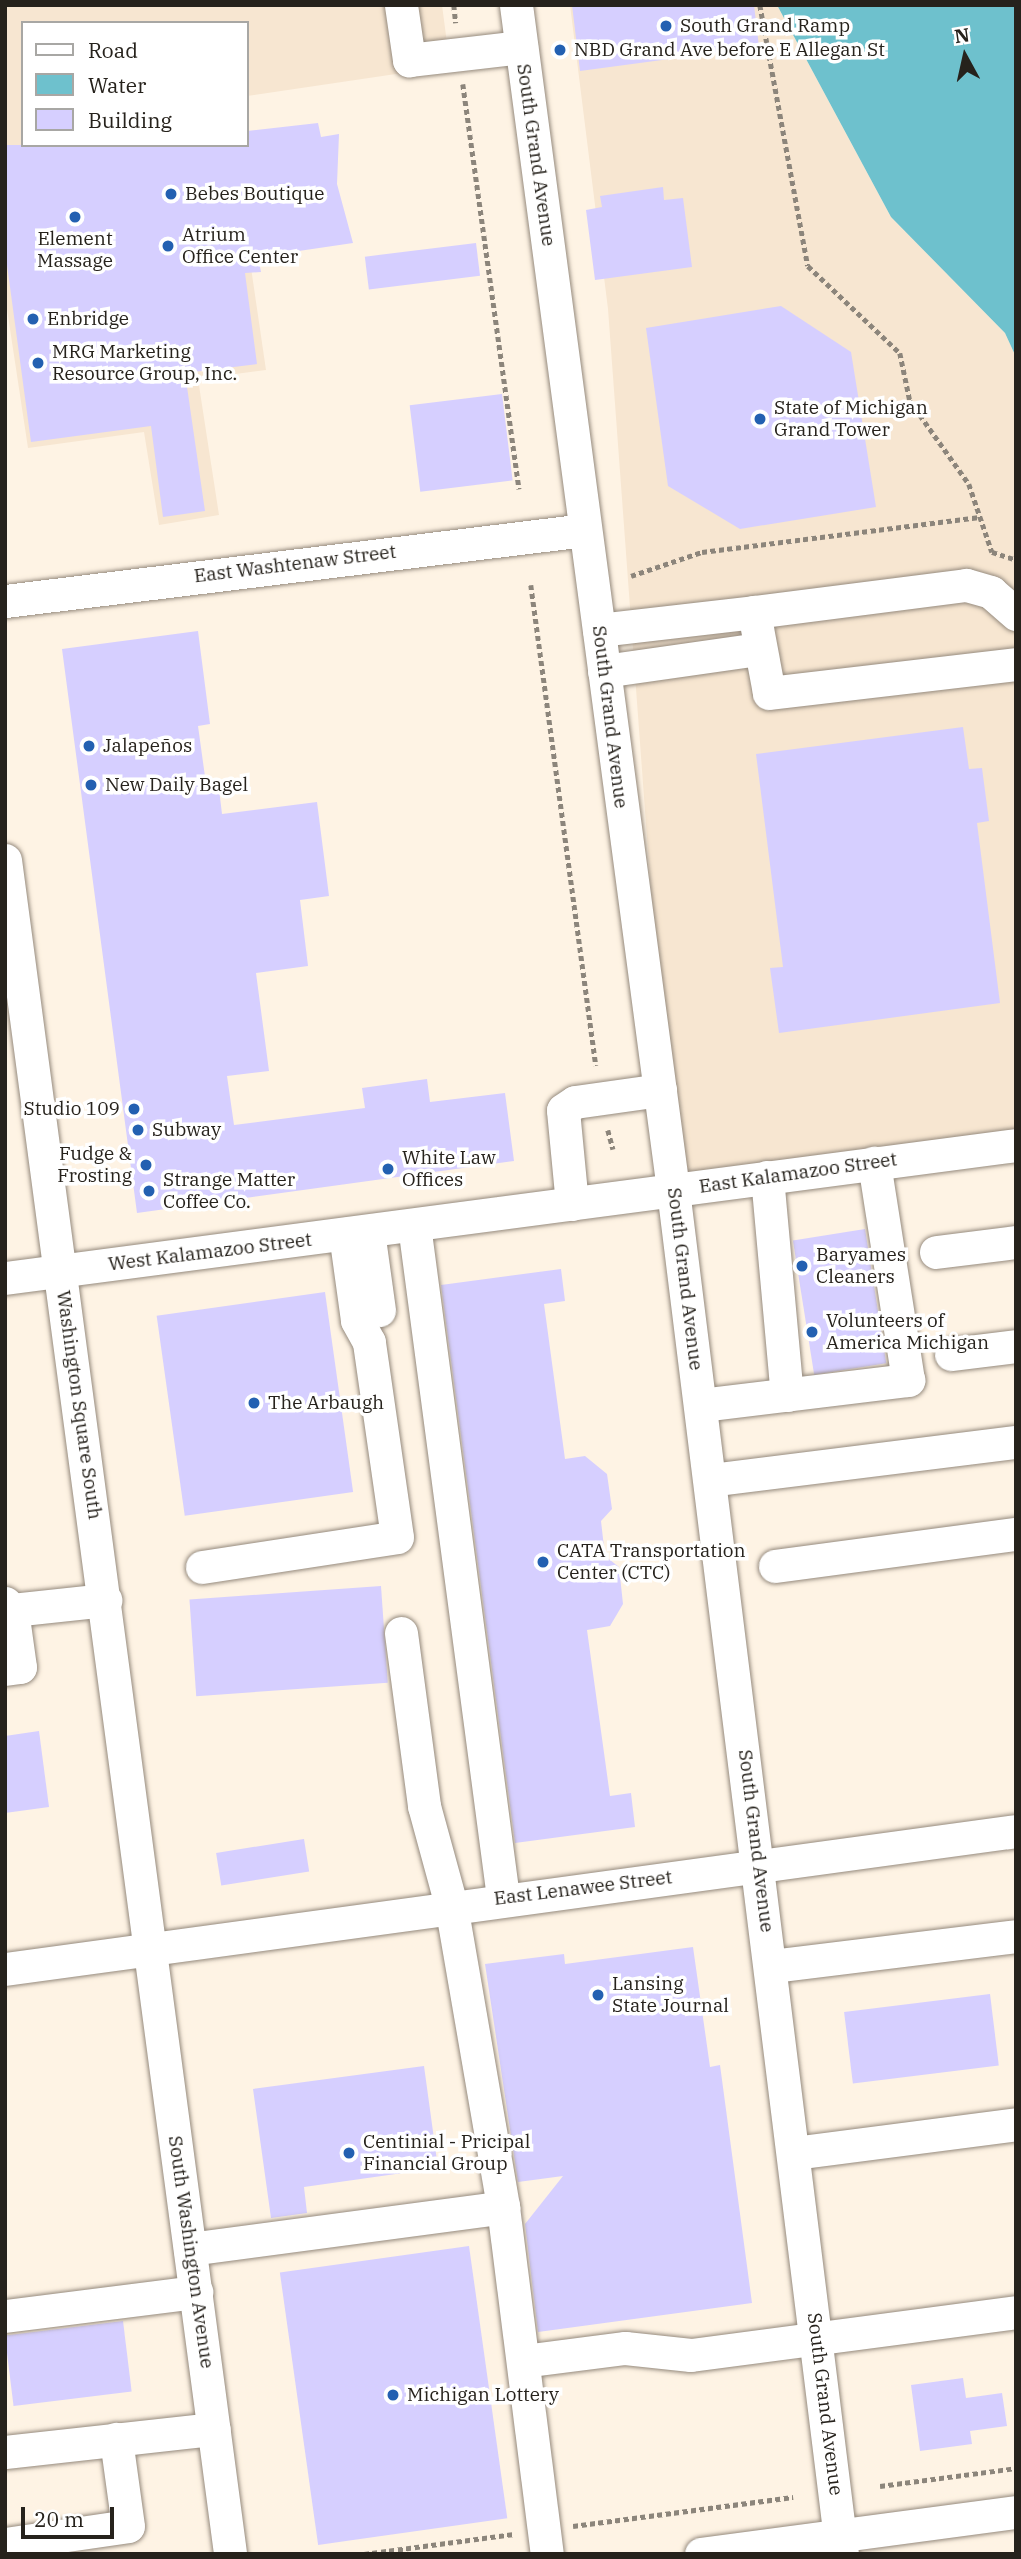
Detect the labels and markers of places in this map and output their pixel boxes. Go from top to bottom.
place label: South Grand Ramp [680,15,850,37]
marker: South Grand Ramp [658,18,674,34]
place label: NBD Grand Ave before E Allegan St [574,39,885,61]
marker: NBD Grand Ave before E Allegan St [552,42,568,58]
place label: Bebes Boutique [185,183,325,205]
marker: Bebes Boutique [163,186,179,202]
marker: Element Massage [67,209,83,225]
place label: Atrium Office Center [182,224,298,268]
place label: Element Massage [37,228,113,272]
marker: Atrium Office Center [160,238,176,254]
place label: Enbridge [47,308,129,330]
marker: Enbridge [25,311,41,327]
place label: MRG Marketing Resource Group, Inc. [52,341,237,385]
marker: MRG Marketing Resource Group, Inc. [30,355,46,371]
place label: State of Michigan Grand Tower [774,397,928,441]
marker: State of Michigan Grand Tower [752,411,768,427]
place label: Jalapeños [103,735,192,757]
marker: Jalapeños [81,738,97,754]
place label: New Daily Bagel [105,774,248,796]
marker: New Daily Bagel [83,777,99,793]
place label: Studio 109 [23,1098,120,1120]
marker: Studio 109 [126,1101,142,1117]
place label: Subway [152,1119,221,1141]
marker: Subway [130,1122,146,1138]
place label: Fudge & Frosting [57,1143,132,1187]
place label: White Law Offices [402,1147,496,1191]
marker: Fudge & Frosting [138,1157,154,1173]
marker: White Law Offices [380,1161,396,1177]
place label: Strange Matter Coffee Co. [163,1169,295,1213]
marker: Strange Matter Coffee Co. [141,1183,157,1199]
place label: Baryames Cleaners [816,1244,906,1288]
marker: Baryames Cleaners [794,1258,810,1274]
place label: Volunteers of America Michigan [826,1310,989,1354]
marker: Volunteers of America Michigan [804,1324,820,1340]
place label: The Arbaugh [268,1392,384,1414]
marker: The Arbaugh [246,1395,262,1411]
place label: CATA Transportation Center (CTC) [557,1540,746,1584]
marker: CATA Transportation Center (CTC) [535,1554,551,1570]
place label: Lansing State Journal [612,1973,729,2017]
marker: Lansing State Journal [590,1987,606,2003]
place label: Centinial - Pricipal Financial Group [363,2131,530,2175]
marker: Centinial - Pricipal Financial Group [341,2145,357,2161]
place label: Michigan Lottery [407,2384,559,2406]
marker: Michigan Lottery [385,2387,401,2403]

